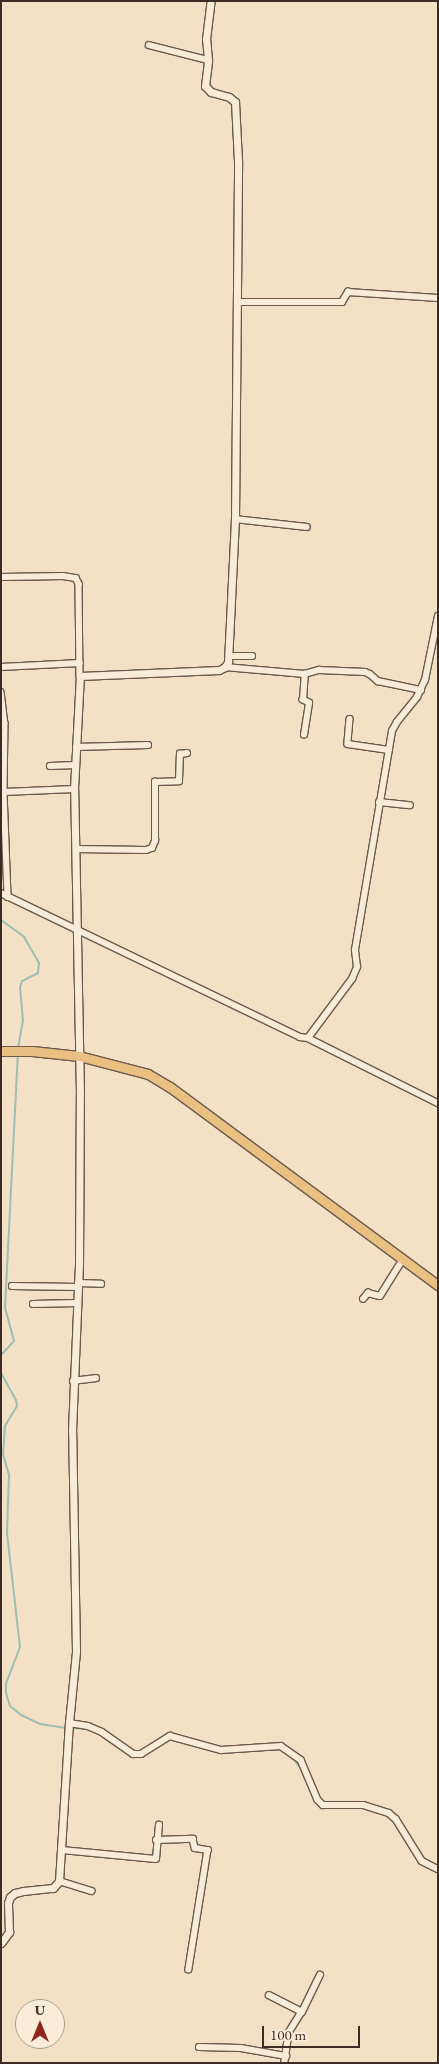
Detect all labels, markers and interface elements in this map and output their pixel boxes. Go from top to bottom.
north arrow [15,1999,65,2049]
text: U [35,2001,45,2019]
scale bar [264,2016,362,2048]
text: 100 m [270,2025,306,2044]

